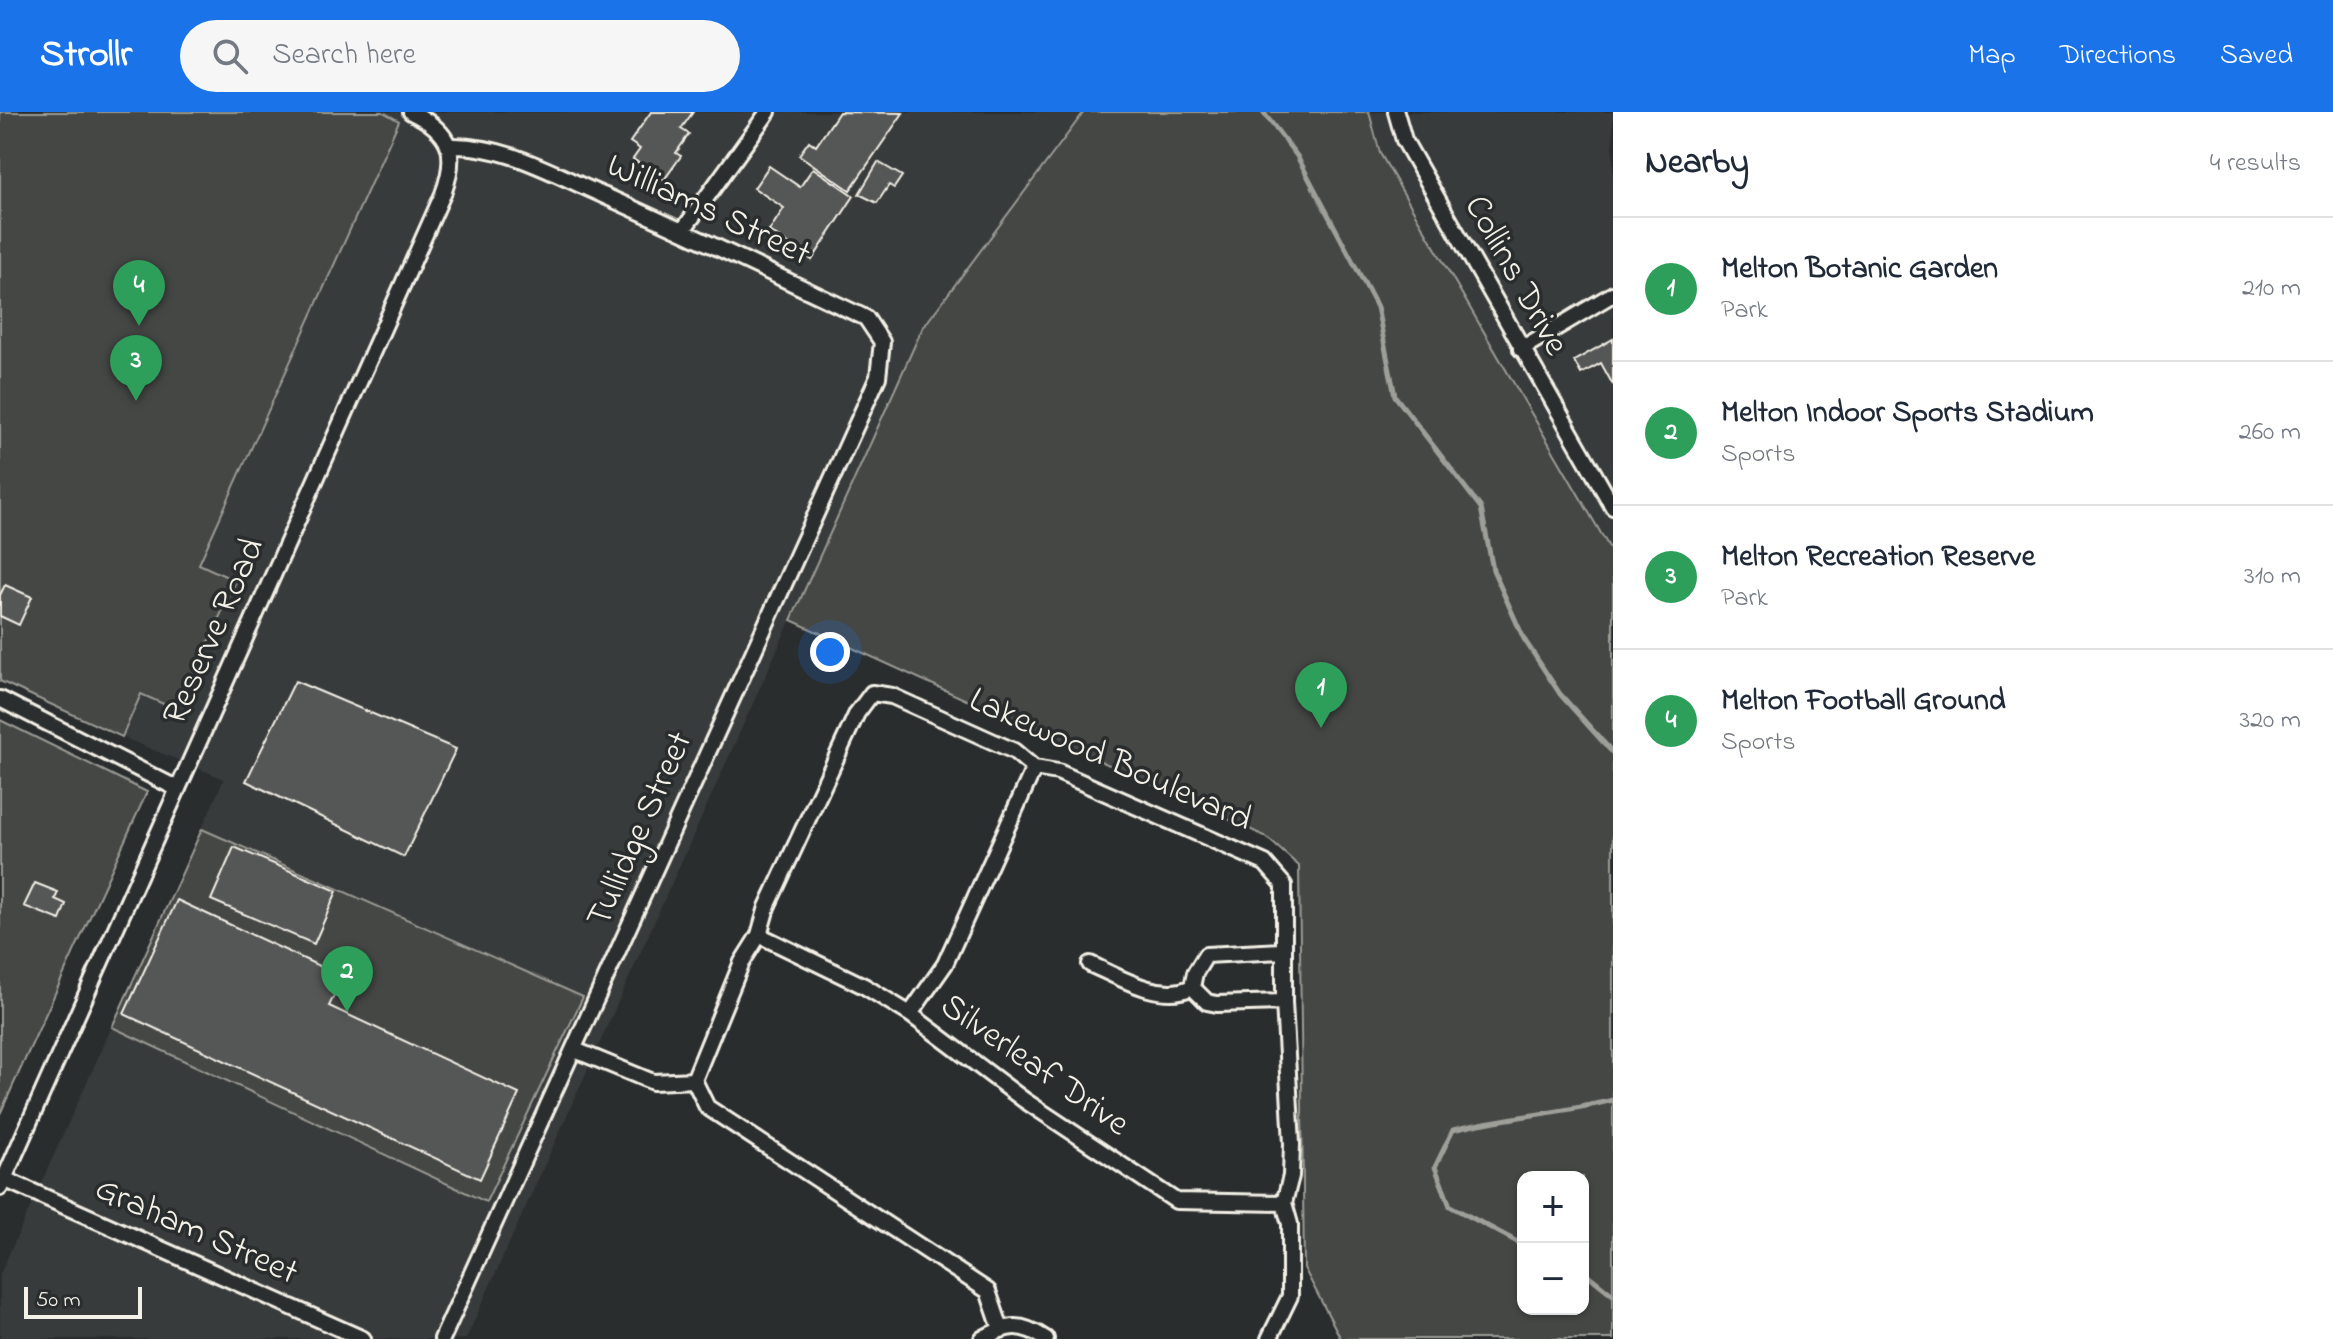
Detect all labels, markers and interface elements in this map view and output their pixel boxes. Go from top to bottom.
search box [180,20,740,92]
text: Strollr [40,28,132,84]
icon: search [208,34,252,78]
text: Search here [272,34,416,78]
text: Map [1968,36,2016,77]
text: Directions [2060,36,2176,77]
text: Saved [2220,36,2293,77]
text: Nearby [1645,139,1749,189]
street label: Williams Street [597,140,819,282]
text: 4 results [2210,145,2301,183]
street label: Collins Drive [1449,186,1581,367]
text: Melton Botanic Garden [1721,248,1998,292]
pin: 4 [113,260,165,326]
text: 1 [1667,270,1675,308]
text: 210 m [2242,270,2301,308]
text: Park [1721,292,1768,330]
pin: 3 [110,335,162,401]
text: Melton Indoor Sports Stadium [1721,392,2094,436]
text: 2 [1665,414,1677,452]
text: 260 m [2239,414,2301,452]
text: Sports [1721,436,1795,474]
street label: Reserve Road [150,530,280,734]
text: Melton Recreation Reserve [1721,536,2035,580]
text: 3 [1666,558,1676,596]
text: 310 m [2244,558,2301,596]
text: Park [1721,580,1768,618]
your location [810,632,850,672]
pin: 1 [1295,662,1347,728]
street label: Lakewood Boulevard [960,675,1260,847]
text: Melton Football Ground [1721,680,2006,724]
text: 4 [1666,702,1676,740]
text: 320 m [2239,702,2301,740]
street label: Tullidge Street [574,723,708,937]
text: Sports [1721,724,1795,762]
pin: 2 [321,946,373,1012]
street label: Silverleaf Drive [929,981,1140,1151]
street label: Graham Street [86,1164,306,1300]
map controls [1517,1171,1589,1315]
button: + [1517,1171,1589,1243]
button: − [1517,1243,1589,1315]
scale bar [24,1283,142,1319]
text: 50 m [36,1285,81,1317]

